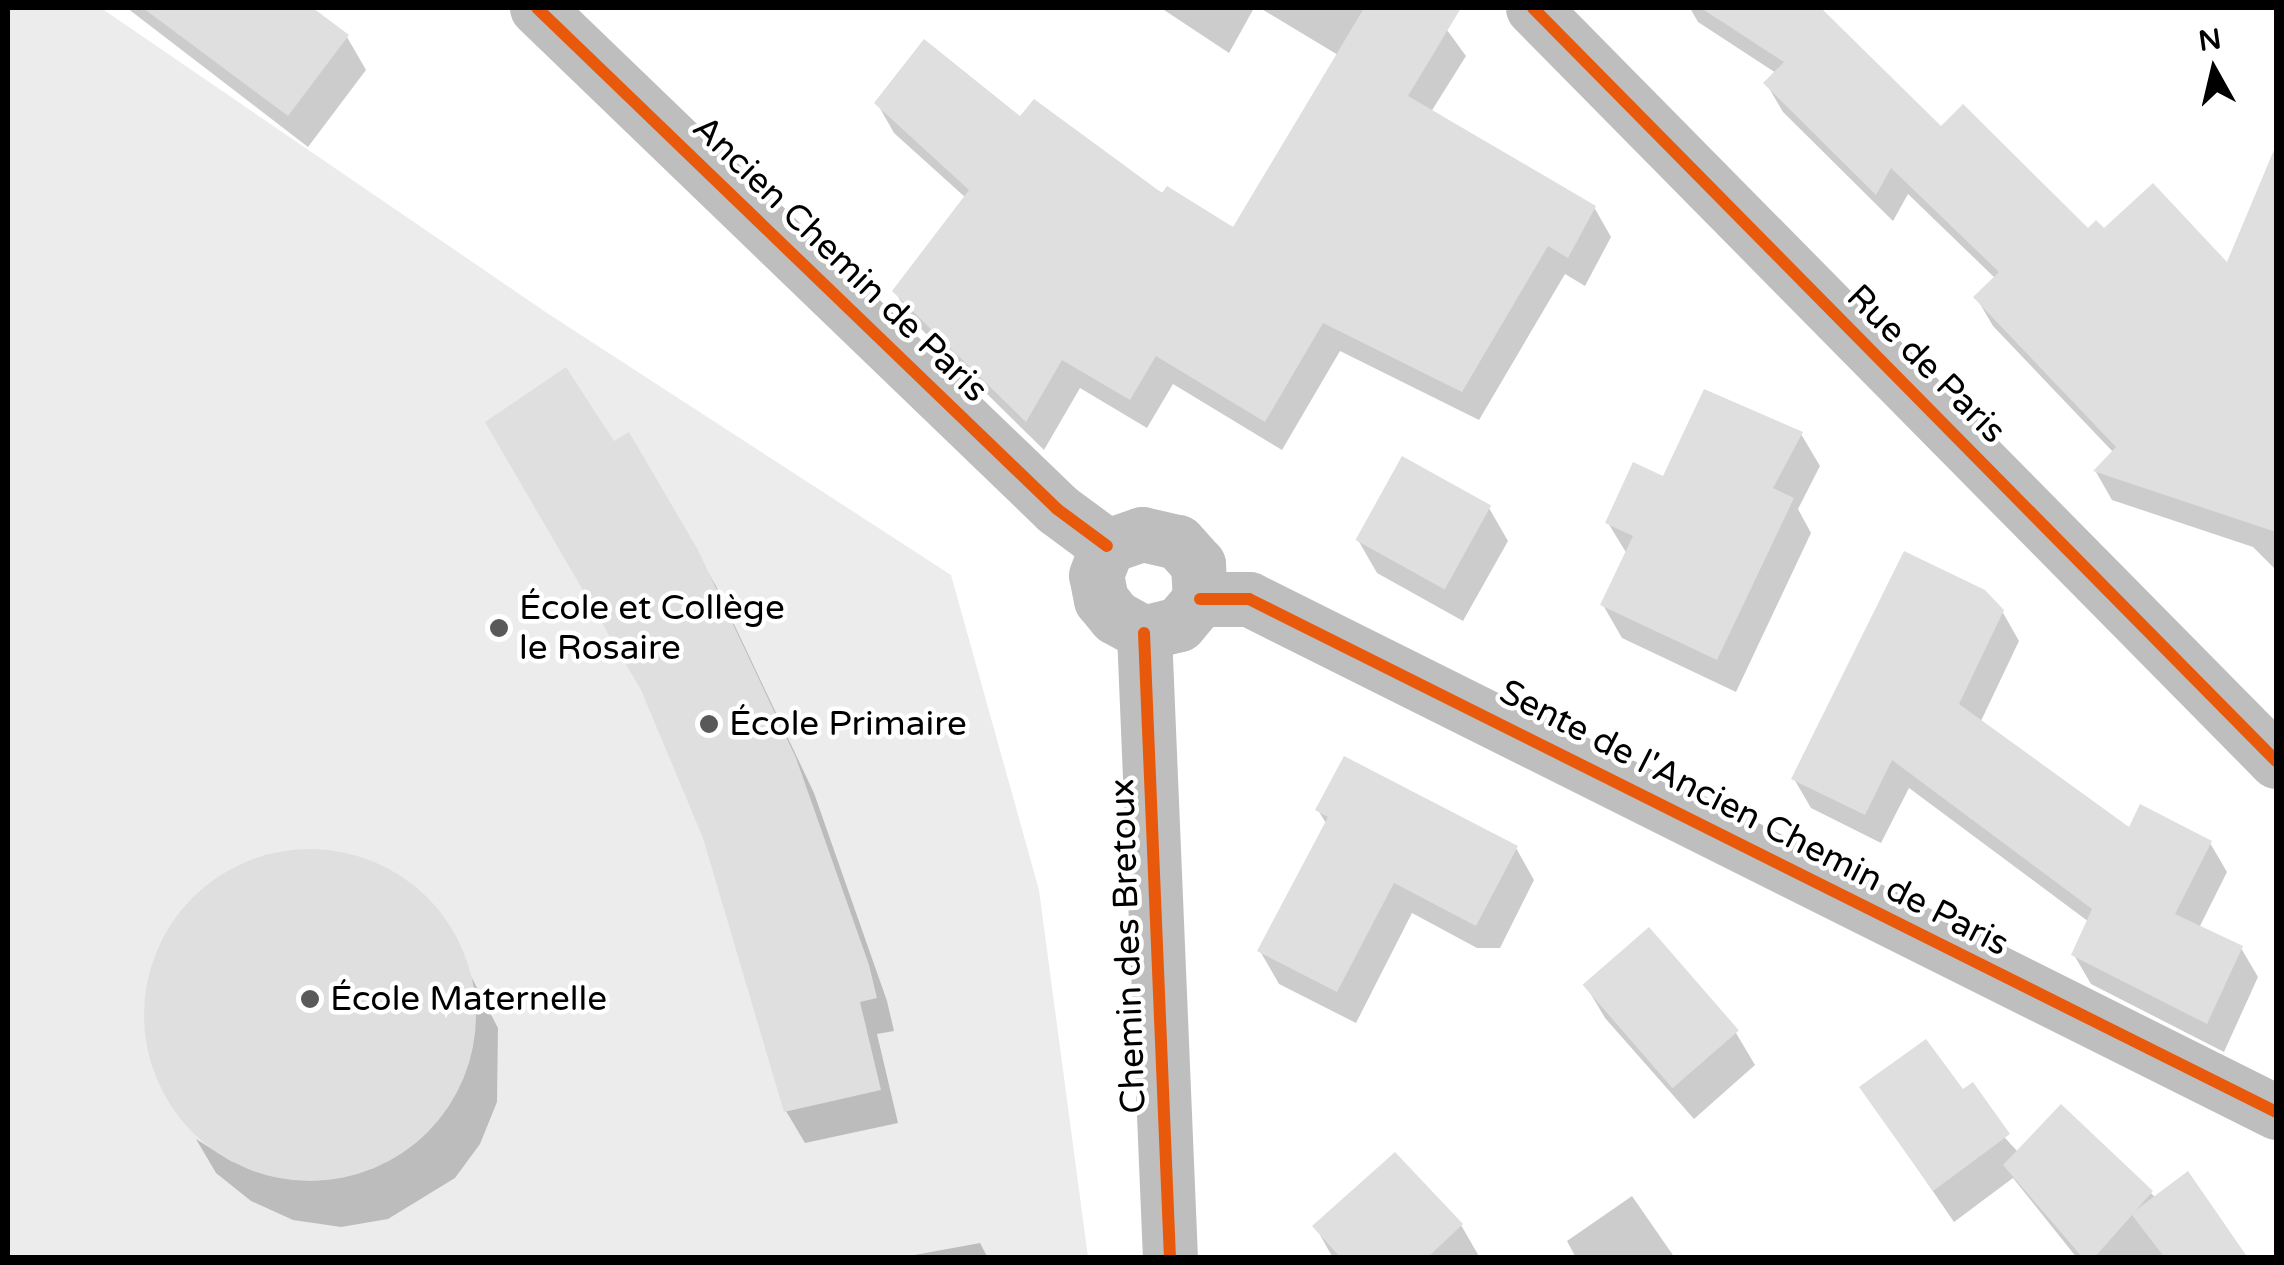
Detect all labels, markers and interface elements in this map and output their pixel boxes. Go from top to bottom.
north arrow [2164,20,2264,120]
text: N [2196,22,2223,59]
street label: Ancien Chemin de Paris [684,107,996,411]
street label: Rue de Paris [1838,276,2014,452]
place label: École et Collège le Rosaire [519,587,785,669]
marker: École et Collège le Rosaire [488,617,510,639]
street label: Sente de l'Ancien Chemin de Paris [1493,671,2015,965]
place label: École Primaire [729,703,967,745]
marker: École Primaire [698,713,720,735]
street label: Chemin des Bretoux [1101,778,1155,1114]
place label: École Maternelle [330,978,607,1020]
marker: École Maternelle [299,988,321,1010]

